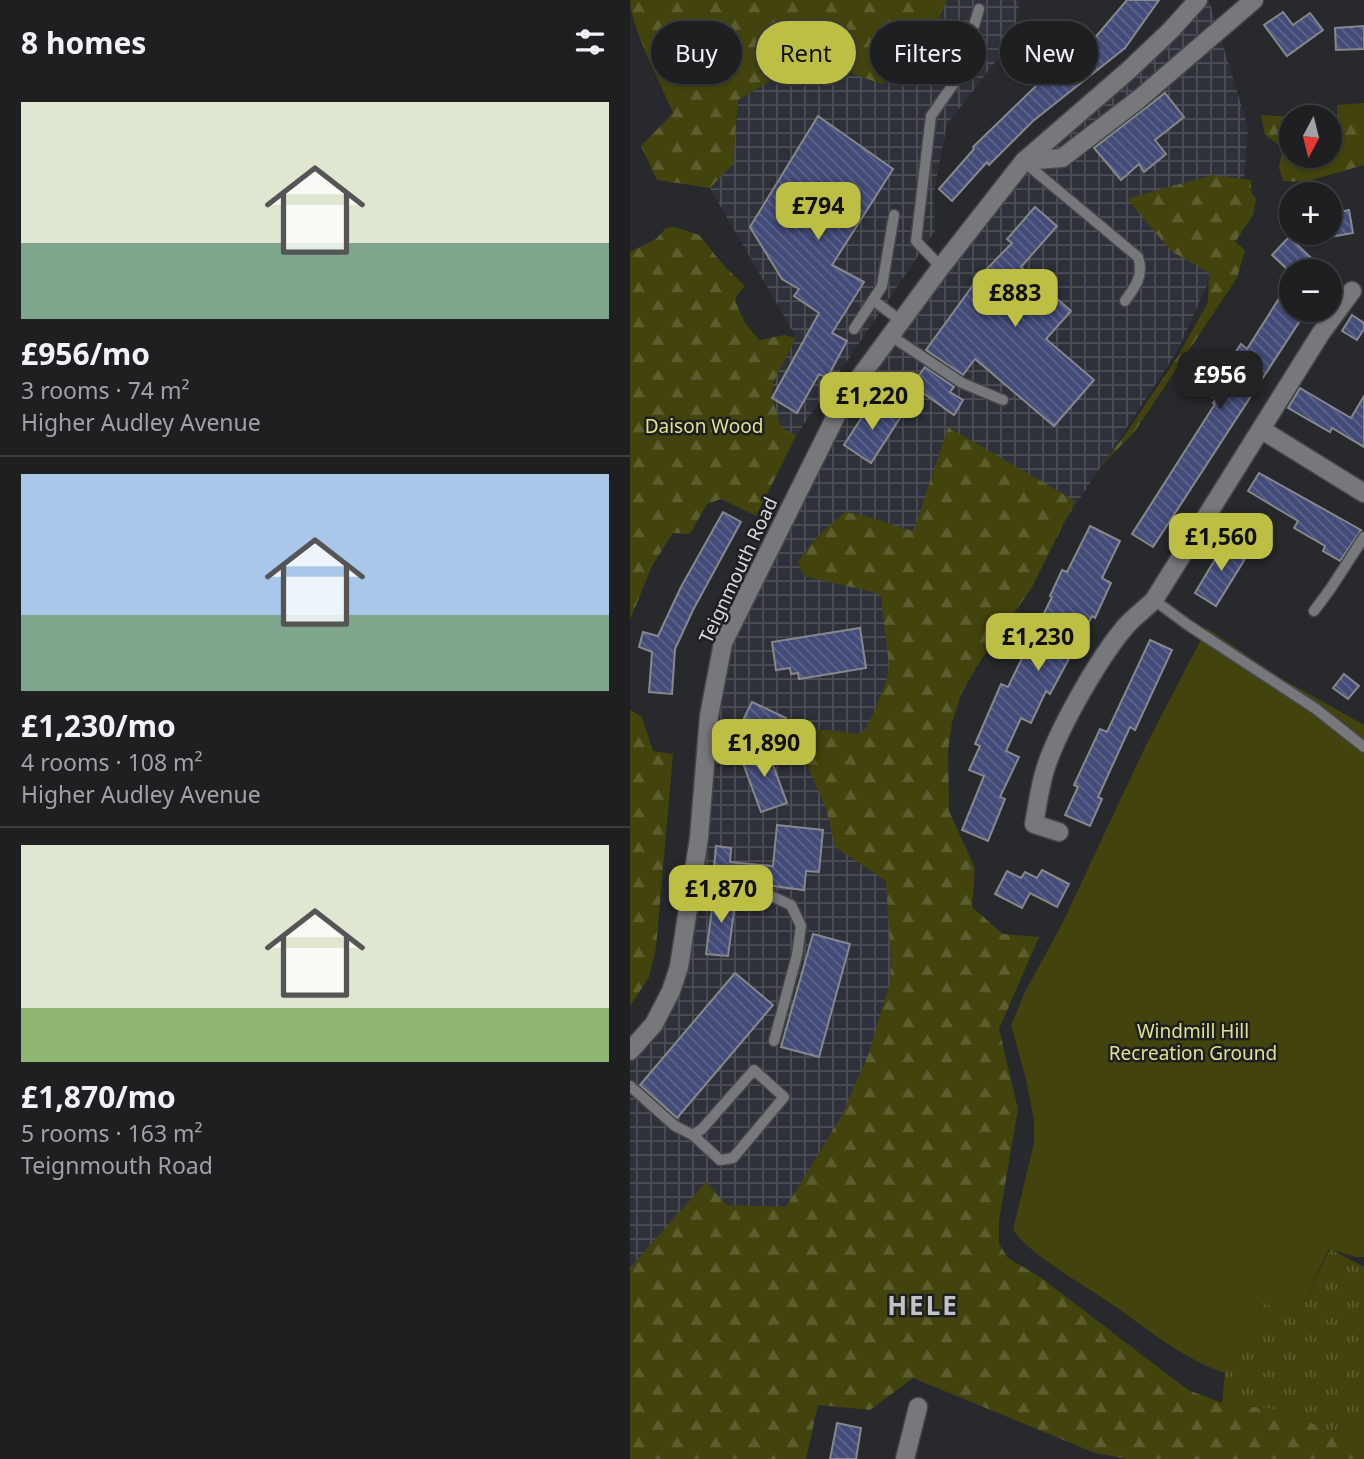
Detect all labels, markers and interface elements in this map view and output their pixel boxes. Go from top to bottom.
chip: Buy [651,21,742,84]
chip: Rent [756,21,856,84]
chip: Filters [870,21,986,84]
chip: New [1000,21,1098,84]
text: 8 homes [21,22,146,63]
icon: filters [571,23,609,61]
north arrow [1279,105,1342,168]
map controls [1279,105,1342,322]
icon: home [252,147,378,273]
pin: £794 [777,182,859,242]
button: + [1279,182,1342,245]
text: £794 [792,189,844,221]
button: − [1279,259,1342,322]
pin: £883 [974,270,1056,329]
text: £883 [989,276,1041,308]
text: £956/mo [21,333,150,374]
pin: £956 [1179,352,1261,411]
text: £956 [1194,358,1246,390]
pin: £1,220 [815,372,929,432]
text: 3 rooms · 74 m² [21,374,190,406]
text: £1,220 [836,379,908,411]
text: Higher Audley Avenue [21,406,261,438]
park label: Daison Wood [645,413,763,439]
street label: Teignmouth Road [693,493,783,647]
pin: £1,560 [1164,514,1278,573]
icon: home [252,519,378,645]
text: £1,560 [1185,520,1257,552]
pin: £1,230 [981,614,1095,673]
text: £1,230 [1002,620,1074,652]
text: £1,230/mo [21,705,176,746]
pin: £1,890 [707,720,821,779]
text: £1,890 [728,726,800,758]
text: 4 rooms · 108 m² [21,746,203,778]
text: Higher Audley Avenue [21,778,261,810]
pin: £1,870 [664,866,778,925]
text: £1,870 [685,872,757,904]
icon: home [252,890,378,1016]
park label: Windmill Hill Recreation Ground [1109,1018,1277,1066]
text: £1,870/mo [21,1076,176,1117]
text: 5 rooms · 163 m² [21,1117,203,1149]
text: Teignmouth Road [21,1149,213,1181]
district label: HELE [887,1287,959,1323]

